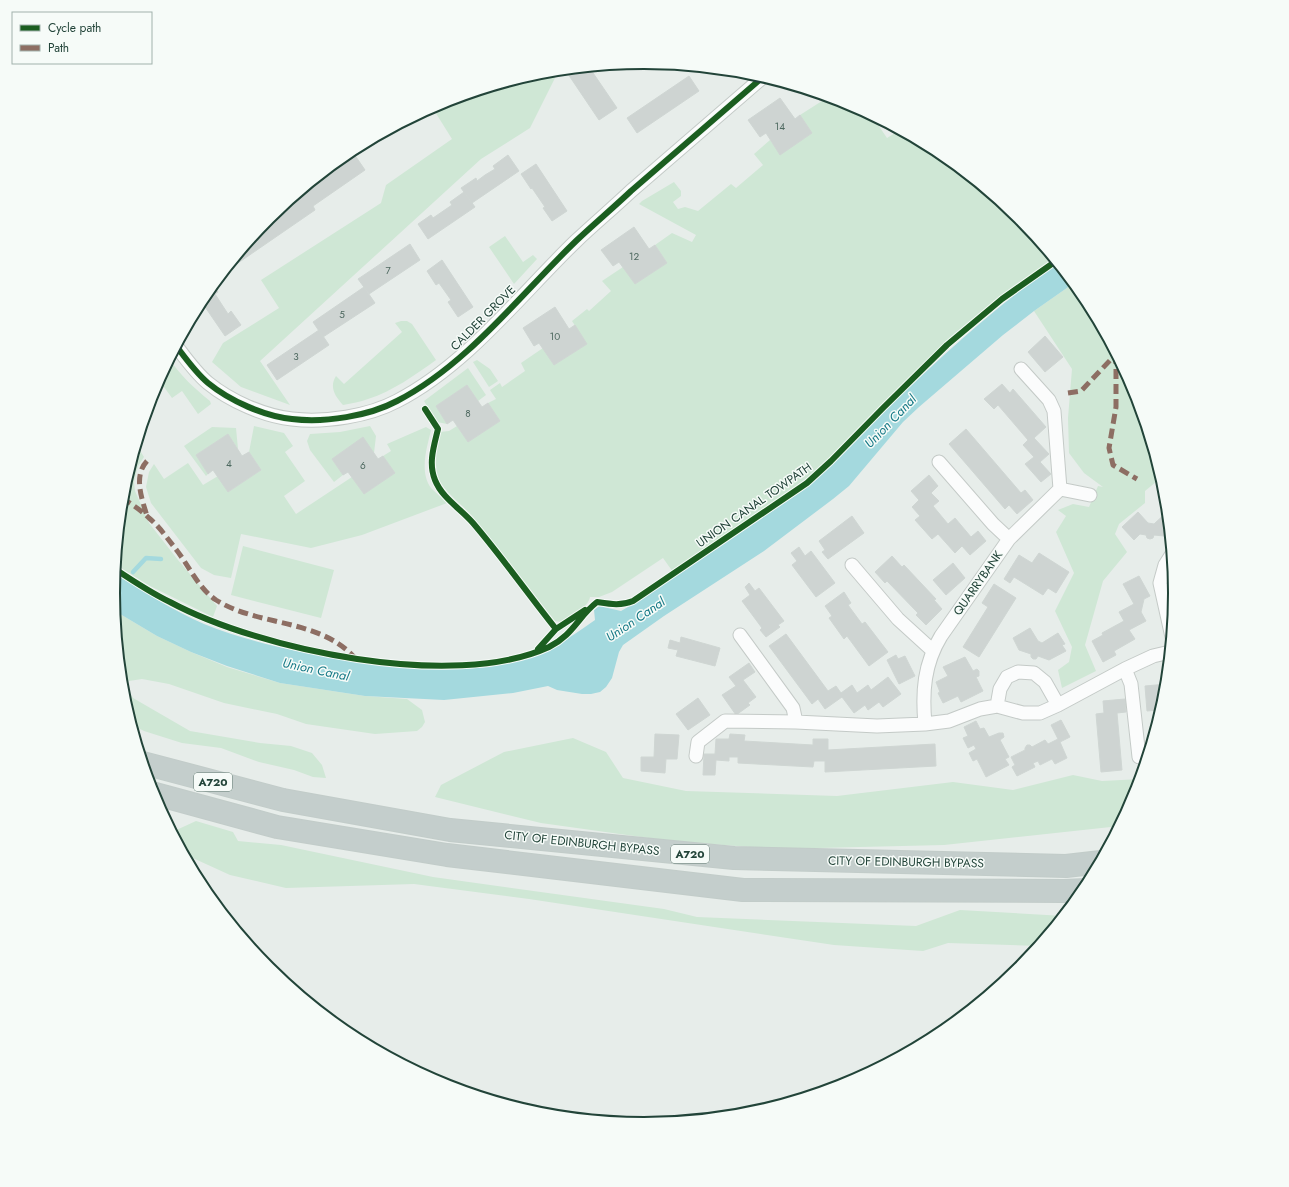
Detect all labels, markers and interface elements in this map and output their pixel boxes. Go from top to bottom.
legend [12,12,152,64]
text: Cycle path [48,19,101,37]
text: Path [48,39,69,57]
house number: 14 [775,119,785,134]
house number: 12 [629,249,639,264]
house number: 7 [385,263,391,278]
street label: CALDER GROVE [446,281,520,355]
house number: 5 [339,307,345,322]
house number: 10 [550,329,560,344]
house number: 3 [293,349,299,364]
water label: Union Canal [860,390,921,452]
house number: 8 [465,406,471,421]
house number: 4 [226,456,232,471]
house number: 6 [360,458,366,473]
street label: UNION CANAL TOWPATH [693,458,815,552]
street label: QUARRYBANK [949,547,1007,619]
water label: Union Canal [602,592,670,646]
water label: Union Canal [281,653,352,686]
road number: A720 [194,773,232,791]
street label: CITY OF EDINBURGH BYPASS [504,826,661,860]
road number: A720 [671,845,709,863]
street label: CITY OF EDINBURGH BYPASS [828,852,984,872]

